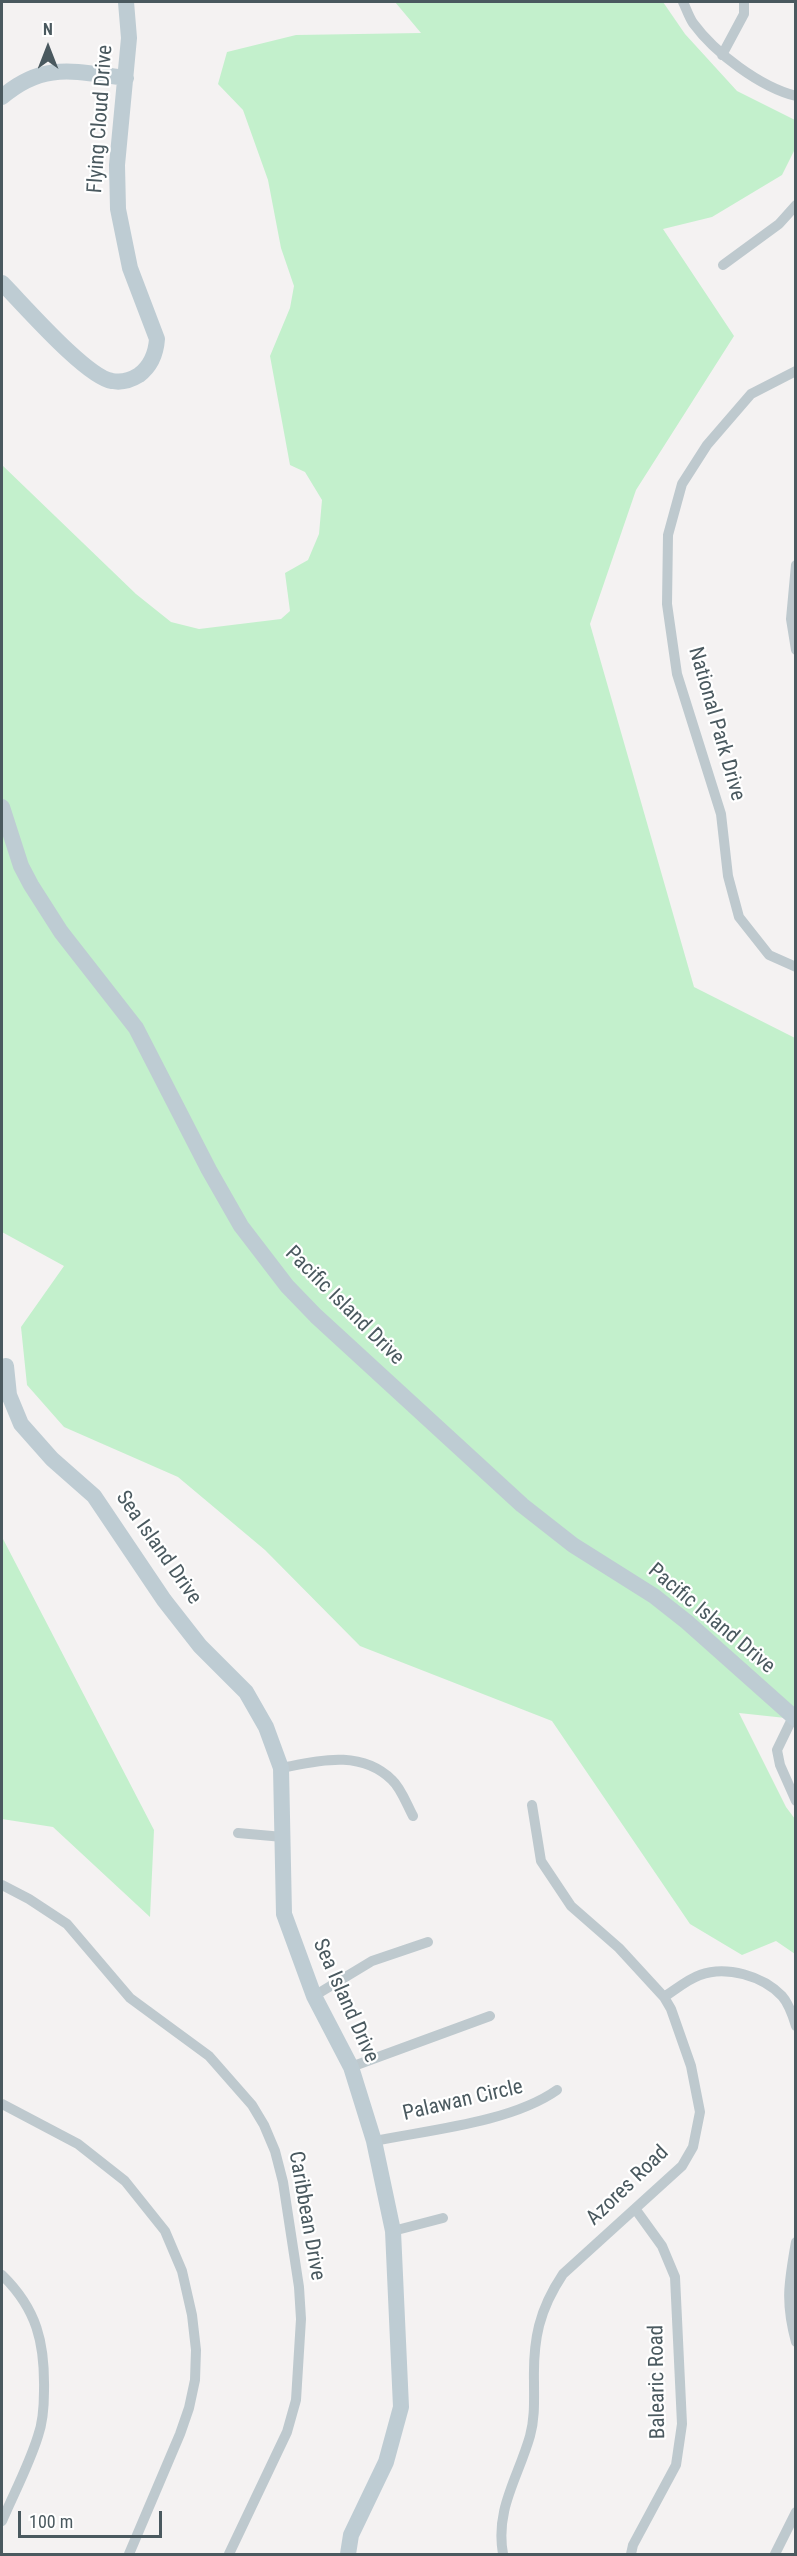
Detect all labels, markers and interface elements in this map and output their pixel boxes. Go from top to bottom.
north arrow [18,18,78,78]
text: N [43,20,53,39]
street label: Flying Cloud Drive [83,44,119,194]
street label: National Park Drive [682,644,750,804]
street label: Pacific Island Drive [279,1241,409,1371]
street label: Sea Island Drive [110,1486,206,1610]
street label: Pacific Island Drive [642,1559,780,1679]
street label: Sea Island Drive [307,1935,383,2067]
street label: Palawan Circle [401,2075,525,2127]
street label: Azores Road [582,2141,674,2231]
street label: Caribbean Drive [282,2149,330,2283]
street label: Balearic Road [644,2325,672,2439]
scale bar [21,2499,165,2537]
text: 100 m [29,2511,73,2532]

